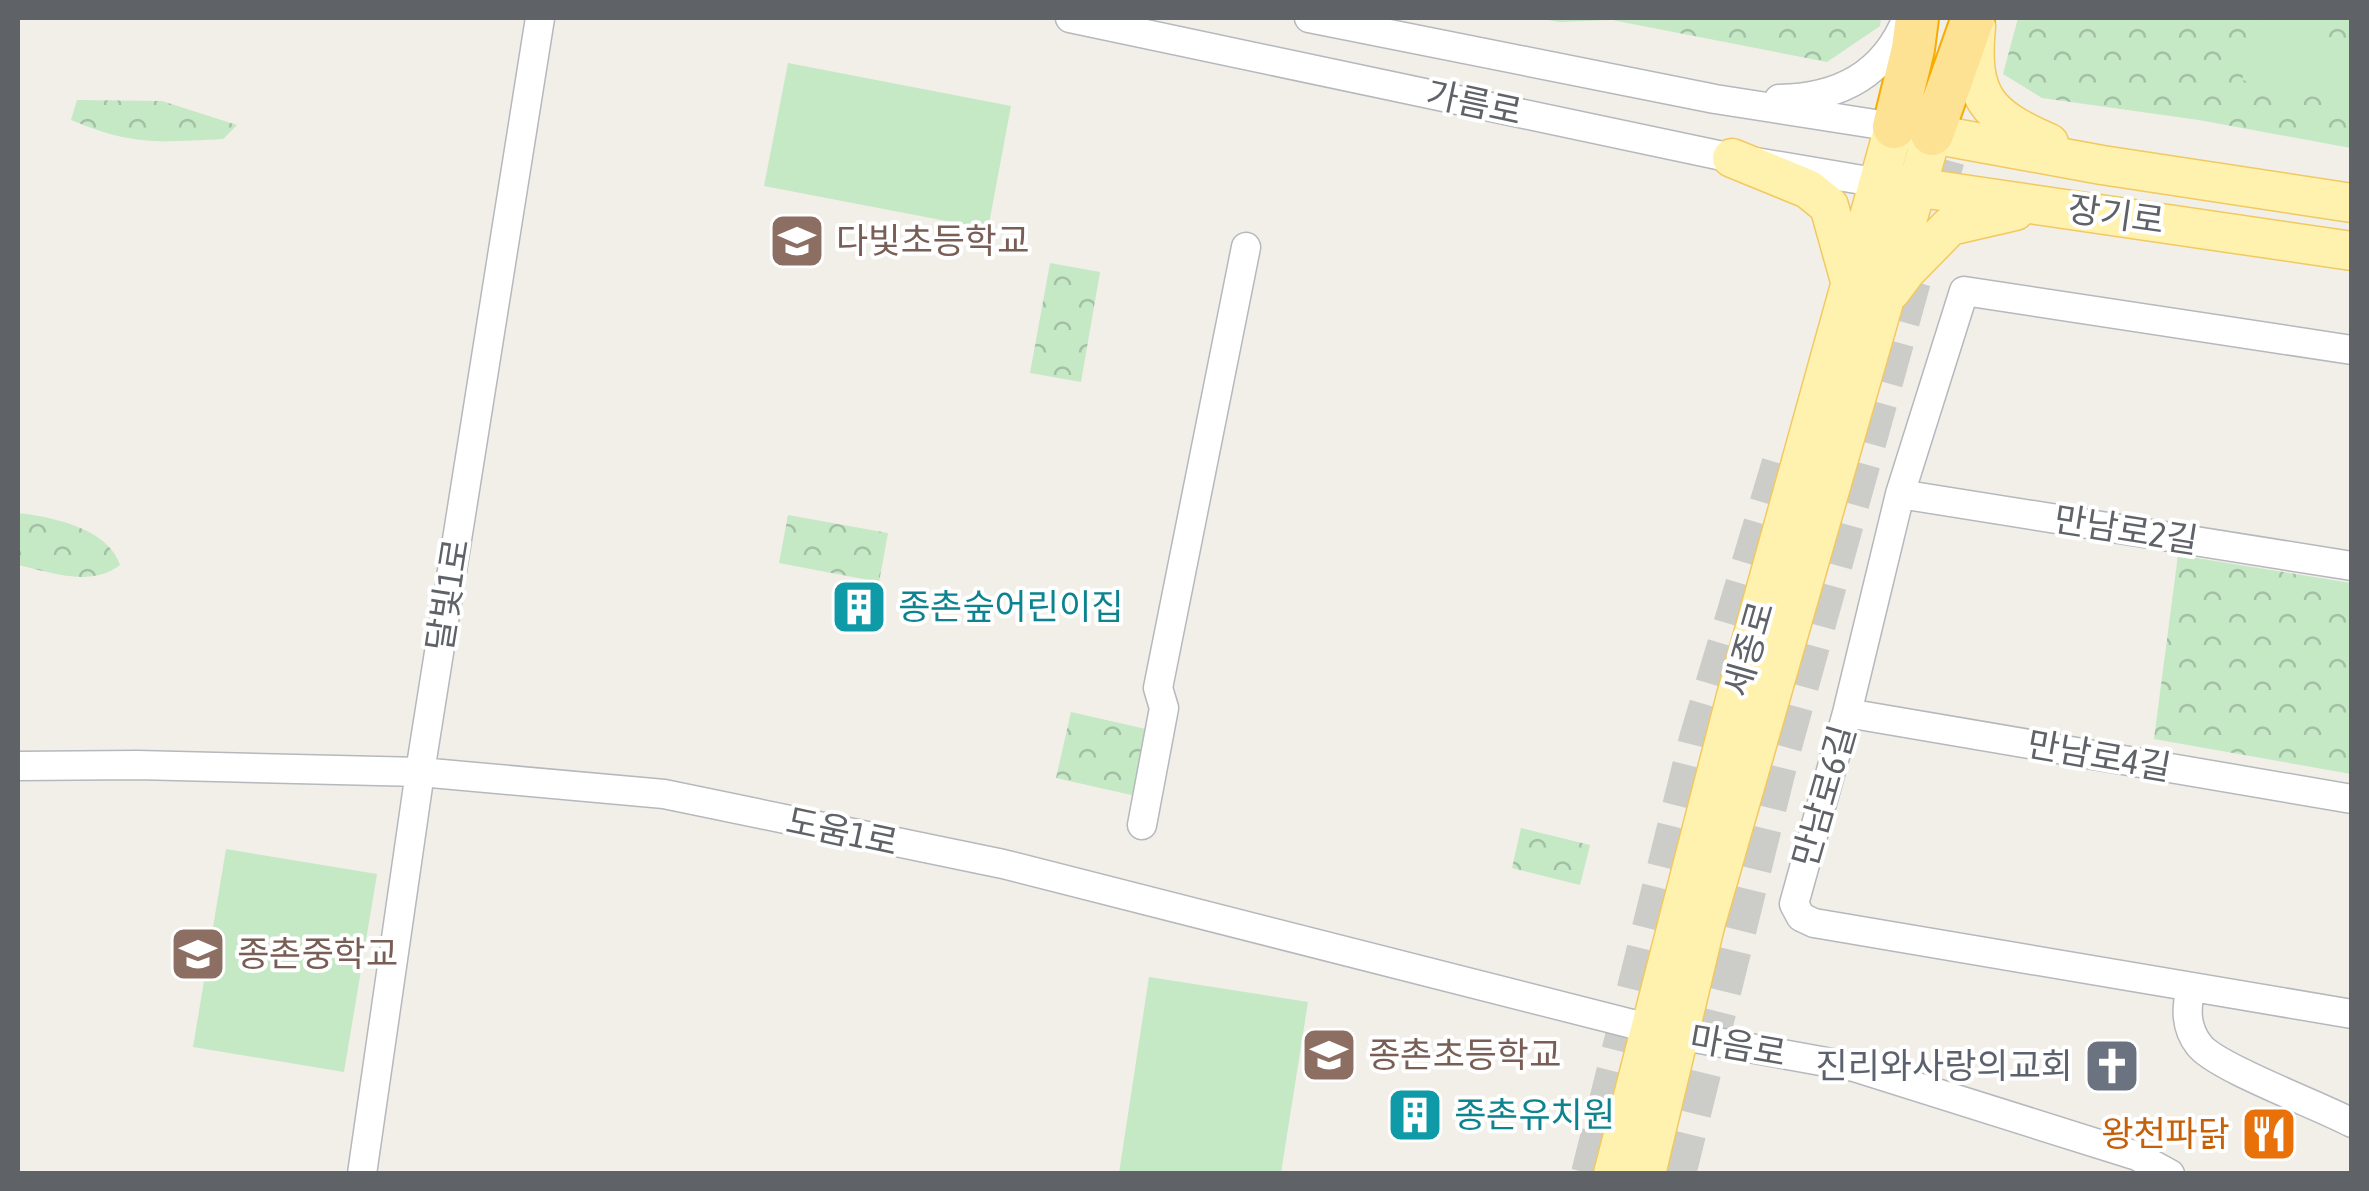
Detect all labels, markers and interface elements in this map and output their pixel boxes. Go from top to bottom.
street label: 가름로 [1423,72,1526,132]
street label: 장기로 [2066,187,2167,241]
school or university icon: 다빛초등학교 [767,211,827,271]
place label: 다빛초등학교 [836,220,1029,260]
street label: 만남로2길 [2051,498,2201,560]
street label: 달빛1로 [418,536,476,654]
building icon: 종촌숲어린이집 [829,577,889,637]
place label: 종촌숲어린이집 [898,586,1123,626]
street label: 세종로 [1715,597,1781,701]
street label: 만남로6길 [1784,720,1862,871]
street label: 만남로4길 [2024,723,2174,787]
street label: 도움1로 [783,800,902,862]
school or university icon: 종촌중학교 [168,924,228,984]
place label: 종촌중학교 [237,933,398,973]
street label: 마음로 [1687,1017,1789,1073]
school or university icon: 종촌초등학교 [1299,1025,1359,1085]
place label: 종촌초등학교 [1368,1034,1561,1074]
church icon: 진리와사랑의교회 [2082,1036,2142,1096]
place label: 진리와사랑의교회 [1815,1045,2073,1085]
building icon: 종촌유치원 [1385,1085,1445,1145]
place label: 종촌유치원 [1454,1094,1615,1134]
restaurant icon: 왕천파닭 [2239,1104,2299,1164]
place label: 왕천파닭 [2101,1113,2230,1153]

